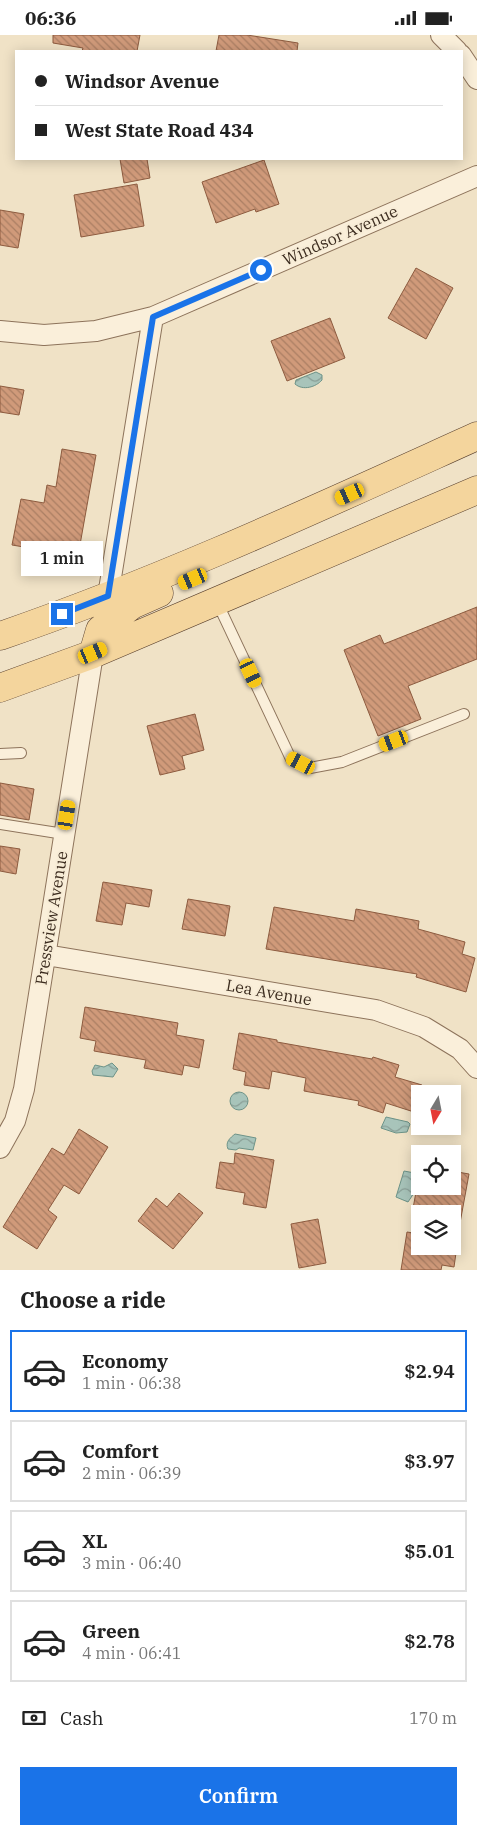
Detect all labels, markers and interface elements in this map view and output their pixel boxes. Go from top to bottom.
text: 06:36 [25,6,76,30]
text: Windsor Avenue [65,69,219,93]
text: West State Road 434 [65,118,254,142]
street label: Windsor Avenue [279,201,401,269]
route start [250,259,272,281]
car [333,481,366,507]
callout: 1 min [21,541,103,577]
text: 1 min [40,548,84,568]
car [176,566,209,592]
route end [51,603,73,625]
car [76,640,109,666]
car [237,656,264,690]
car [377,729,410,753]
car [284,750,317,776]
car [57,799,76,831]
street label: Pressview Avenue [31,850,71,986]
street label: Lea Avenue [224,975,314,1009]
north arrow [411,1085,461,1135]
map controls [411,1085,461,1255]
button: locate [411,1145,461,1195]
button: layers [411,1205,461,1255]
text: Choose a ride [20,1285,166,1314]
icon: car [22,1349,67,1394]
text: Economy [82,1349,168,1373]
text: $2.94 [404,1359,455,1383]
text: 1 min · 06:38 [82,1373,181,1393]
icon: car [22,1439,67,1484]
text: Comfort [82,1439,159,1463]
text: $3.97 [404,1449,455,1473]
text: 2 min · 06:39 [82,1463,181,1483]
icon: car [22,1529,67,1574]
text: XL [82,1529,108,1553]
text: $5.01 [404,1539,455,1563]
text: 3 min · 06:40 [82,1553,181,1573]
icon: car [22,1619,67,1664]
text: Green [82,1619,140,1643]
text: $2.78 [404,1629,455,1653]
text: 4 min · 06:41 [82,1643,181,1663]
icon: cash [20,1704,48,1732]
text: Cash [60,1706,104,1730]
text: 170 m [409,1708,457,1728]
button: Confirm [20,1767,457,1825]

